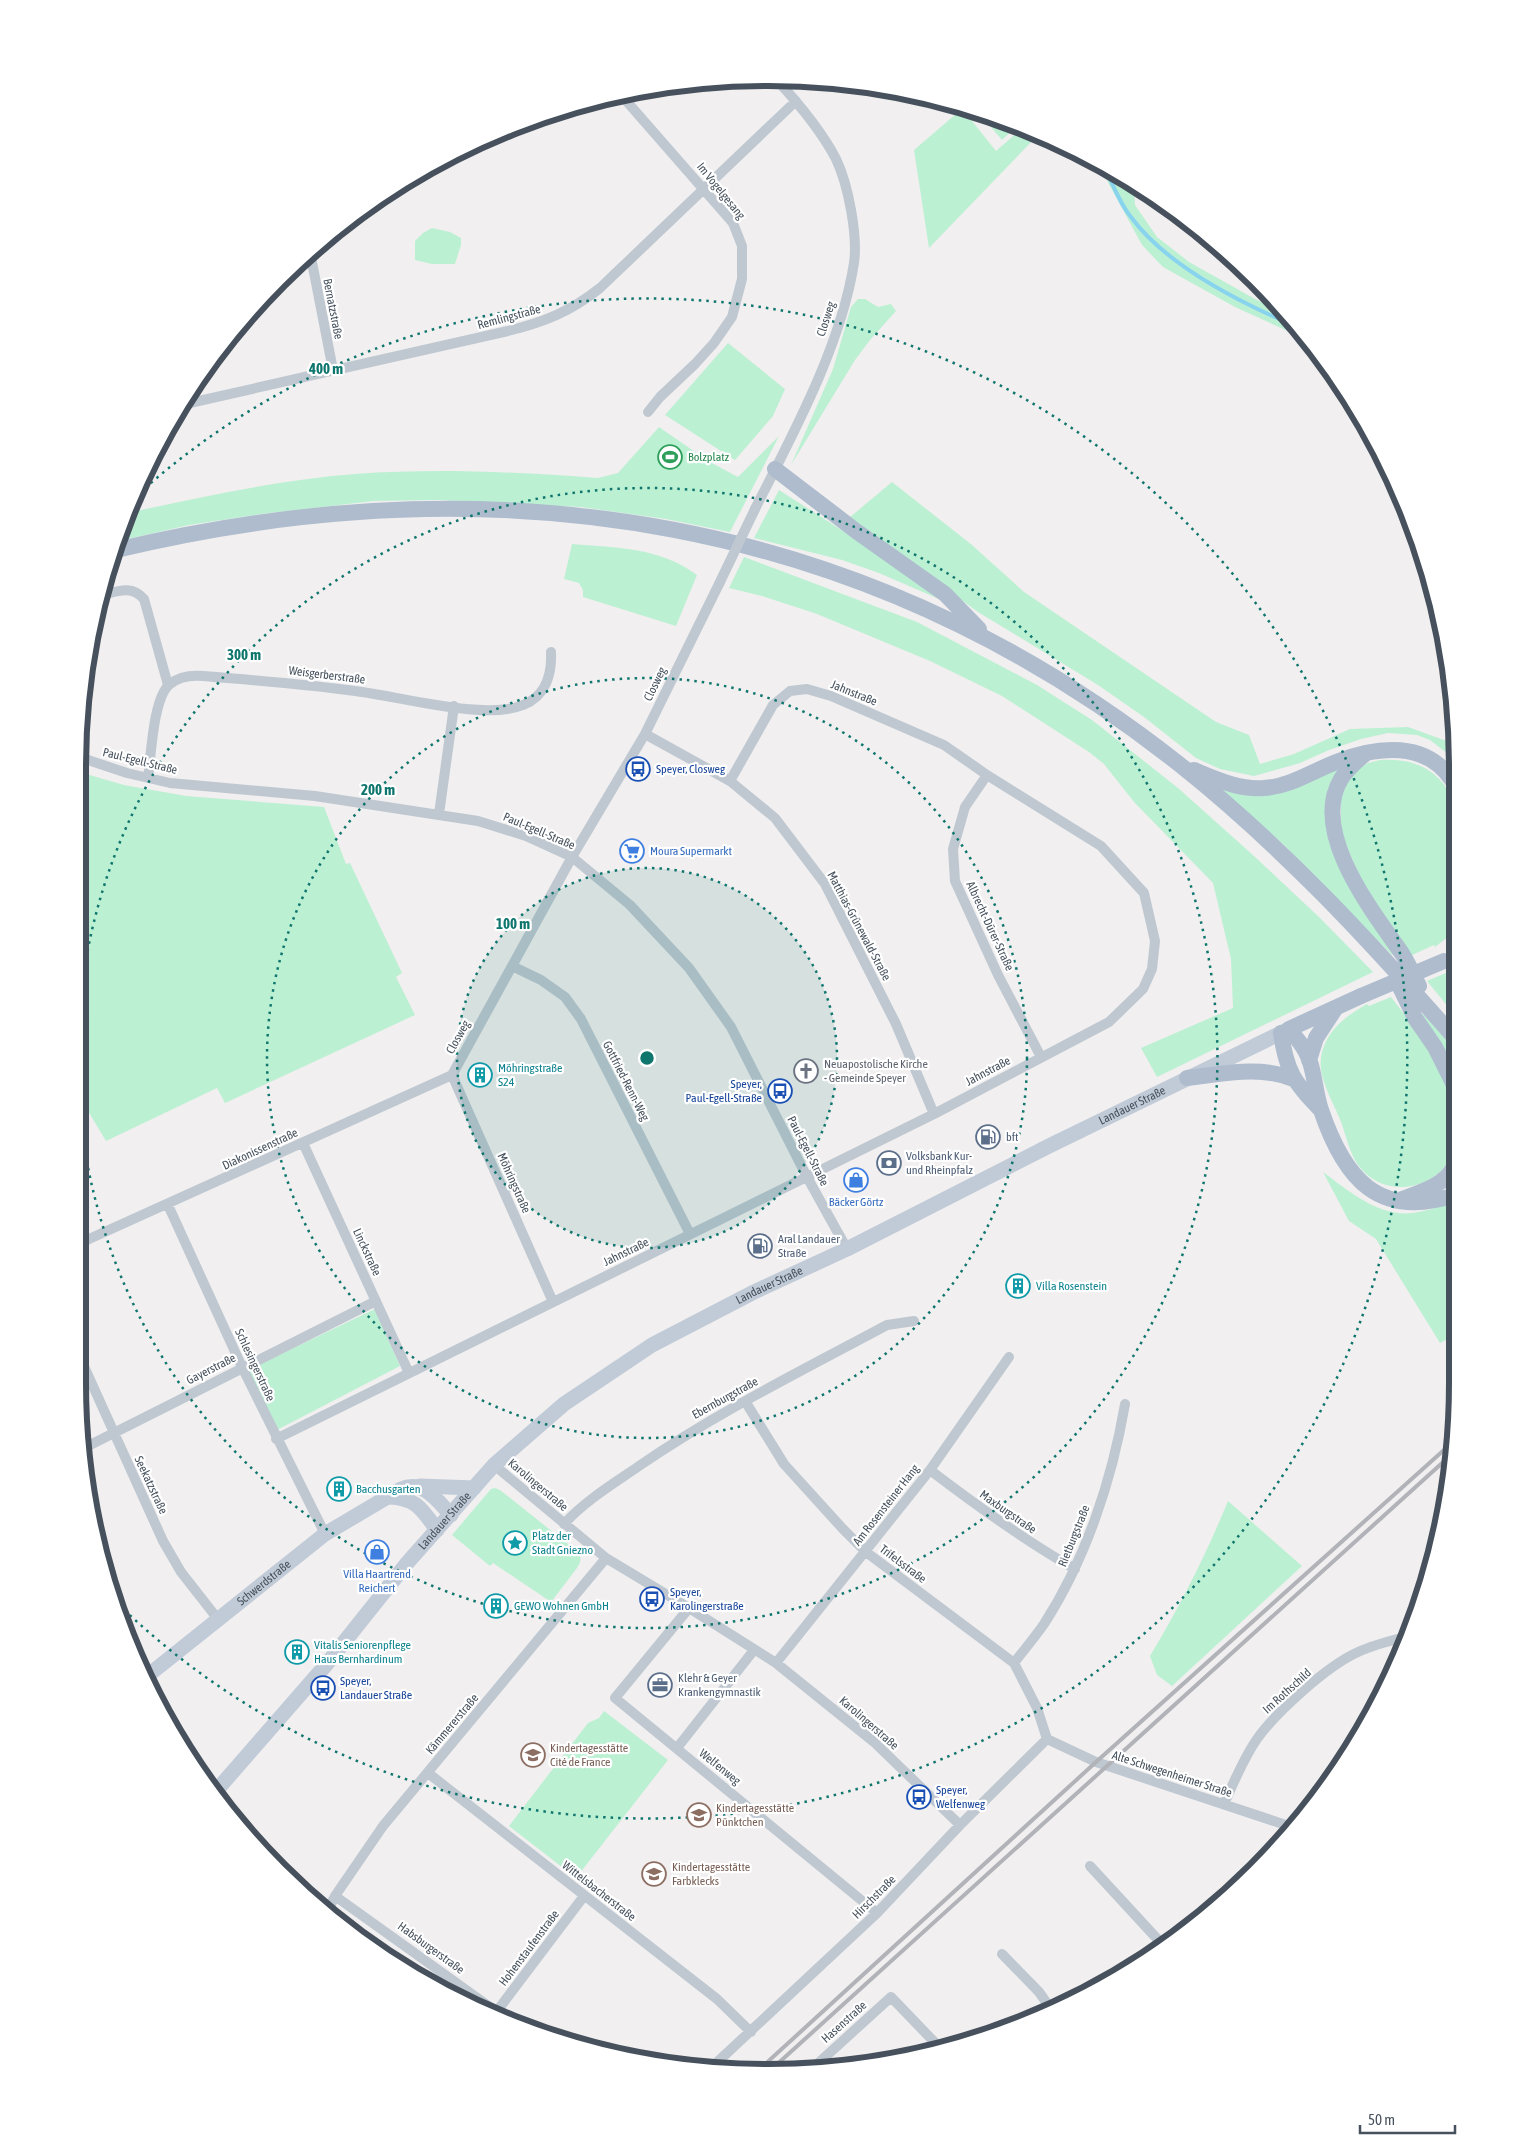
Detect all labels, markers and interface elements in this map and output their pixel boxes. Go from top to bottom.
street label: Im Vogelgesang [694,160,749,223]
street label: Bernatzstraße [320,277,346,341]
street label: Closweg [814,299,838,338]
street label: Remlingstraße [476,302,542,332]
text: 400 m [308,360,343,377]
sports icon: Bolzplatz [657,444,683,470]
place label: Bolzplatz [688,450,730,464]
text: 300 m [227,646,261,663]
street label: Weisgerberstraße [288,663,366,687]
street label: Closweg [641,664,670,703]
street label: Jahnstraße [829,677,879,709]
street label: Paul-Egell-Straße [101,745,179,777]
bus stop icon: Speyer, Closweg [625,756,651,782]
place label: Speyer, Closweg [656,762,726,776]
text: 200 m [361,781,395,798]
street label: Paul-Egell-Straße [501,810,577,852]
supermarket icon: Moura Supermarkt [619,838,645,864]
place label: Moura Supermarkt [650,844,733,858]
street label: Matthias-Grünewald-Straße [824,869,894,983]
street label: Albrecht-Dürer-Straße [963,879,1017,973]
text: 100 m [496,915,530,932]
street label: Closweg [443,1017,473,1056]
street label: Gottfried-Renn-Weg [600,1039,653,1124]
centre of rings [638,1049,656,1067]
street label: Jahnstraße [963,1053,1013,1089]
place label: Neuapostolische Kirche - Gemeinde Speyer [824,1057,928,1085]
church icon: Neuapostolische Kirche - Gemeinde Speyer [793,1058,819,1084]
place label: Möhringstraße S24 [498,1061,562,1089]
building icon: Möhringstraße S24 [467,1062,493,1088]
place label: Speyer, Paul-Egell-Straße [685,1077,762,1105]
bus stop icon: Speyer, Paul-Egell-Straße [767,1078,793,1104]
street label: Landauer Straße [1097,1083,1168,1128]
street label: Paul-Egell-Straße [784,1114,832,1188]
fuel station icon: bft [975,1124,1001,1150]
street label: Diakonissenstraße [220,1125,300,1173]
place label: bft [1006,1130,1019,1144]
place label: Volksbank Kur- und Rheinpfalz [906,1149,974,1177]
bank icon: Volksbank Kur- und Rheinpfalz [876,1150,902,1176]
street label: Möhringstraße [494,1151,534,1215]
shop icon: Bäcker Görtz [843,1167,869,1193]
place label: Bäcker Görtz [829,1195,884,1209]
street label: Linckstraße [350,1226,384,1278]
place label: Aral Landauer Straße [778,1232,840,1260]
fuel station icon: Aral Landauer Straße [747,1233,773,1259]
street label: Jahnstraße [601,1235,651,1269]
street label: Landauer Straße [734,1263,805,1307]
building icon: Villa Rosenstein [1005,1273,1031,1299]
place label: Villa Rosenstein [1036,1279,1107,1293]
street label: Schlesingerstraße [232,1327,278,1403]
street label: Gayerstraße [184,1351,238,1387]
street label: Ebernburgstraße [690,1374,760,1422]
street label: Seekatzstraße [132,1454,170,1516]
street label: Karolingerstraße [505,1456,571,1514]
street label: Am Rosensteiner Hang [850,1461,923,1548]
building icon: Bacchusgarten [326,1476,352,1502]
place label: Bacchusgarten [356,1482,421,1496]
street label: Maxburgstraße [977,1487,1039,1537]
street label: Landauer Straße [415,1489,474,1552]
street label: Rietburgstraße [1055,1503,1093,1569]
place label: Platz der Stadt Gniezno [532,1529,593,1557]
place icon: Platz der Stadt Gniezno [502,1530,528,1556]
shop icon: Villa Haartrend Reichert [364,1539,390,1565]
street label: Trifelsstraße [877,1542,929,1586]
street label: Schwerdstraße [234,1557,294,1608]
place label: Villa Haartrend Reichert [343,1567,411,1595]
place label: Speyer, Karolingerstraße [670,1585,744,1613]
bus stop icon: Speyer, Karolingerstraße [639,1586,665,1612]
building icon: GEWO Wohnen GmbH [483,1593,509,1619]
place label: GEWO Wohnen GmbH [514,1599,609,1613]
place label: Vitalis Seniorenpflege Haus Bernhardinum [314,1638,411,1666]
building icon: Vitalis Seniorenpflege Haus Bernhardinum [284,1639,310,1665]
street label: Im Rothschild [1260,1666,1314,1716]
place label: Klehr & Geyer Krankengymnastik [678,1671,761,1699]
office icon: Klehr & Geyer Krankengymnastik [647,1672,673,1698]
place label: Speyer, Landauer Straße [340,1674,412,1702]
bus stop icon: Speyer, Landauer Straße [310,1675,336,1701]
street label: Kämmererstraße [423,1691,481,1757]
street label: Karolingerstraße [837,1694,901,1752]
place label: Kindertagesstätte Cité de France [550,1741,628,1769]
school or university icon: Kindertagesstätte Cité de France [520,1742,546,1768]
street label: Welfenweg [696,1746,744,1788]
street label: Alte Schwegenheimer Straße [1110,1748,1234,1800]
place label: Speyer, Welfenweg [936,1783,986,1811]
bus stop icon: Speyer, Welfenweg [906,1784,932,1810]
place label: Kindertagesstätte Pünktchen [716,1801,794,1829]
school or university icon: Kindertagesstätte Pünktchen [686,1802,712,1828]
street label: Wittelsbacherstraße [560,1858,638,1924]
place label: Kindertagesstätte Farbklecks [672,1860,750,1888]
school or university icon: Kindertagesstätte Farbklecks [641,1861,667,1887]
street label: Hirschstraße [849,1872,899,1922]
street label: Hohenstaufenstraße [496,1907,562,1989]
street label: Habsburgerstraße [395,1919,467,1977]
street label: Hasenstraße [819,1998,869,2046]
scale bar [1360,2102,1455,2134]
text: 50 m [1368,2111,1395,2128]

